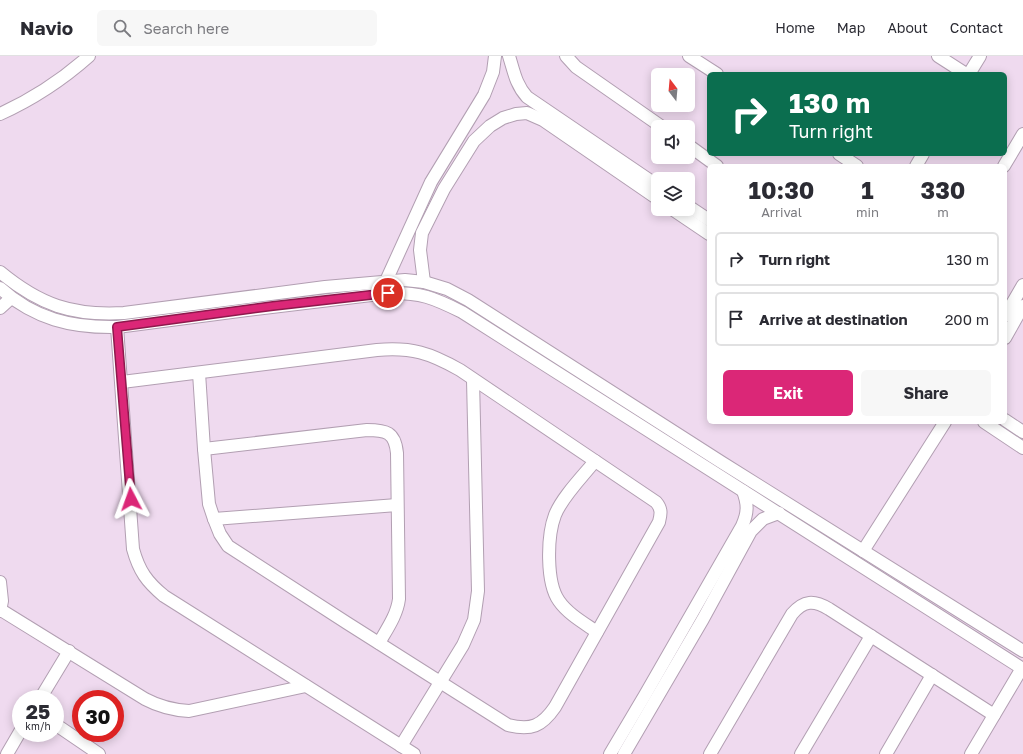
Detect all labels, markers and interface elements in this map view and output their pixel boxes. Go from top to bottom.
search box [97,10,377,46]
text: Navio [20,16,73,39]
icon: search [111,17,133,39]
text: Search here [143,19,229,37]
text: Home [775,19,815,36]
text: Map [837,19,865,36]
text: About [887,19,928,36]
text: Contact [950,19,1003,36]
north arrow [651,68,695,112]
map controls [651,68,695,216]
text: 130 m [789,86,870,119]
icon: right [723,88,775,140]
button: sound [651,120,695,164]
text: Turn right [789,120,873,142]
button: layers [651,172,695,216]
text: 10:30 [749,175,814,204]
text: 1 [861,175,874,204]
text: 330 [921,175,965,204]
text: Arrival [761,204,802,220]
text: min [856,204,879,220]
text: m [937,204,949,220]
icon: right [725,248,747,270]
text: Turn right [759,250,830,268]
text: 130 m [947,250,989,268]
pin [371,276,405,310]
icon: arrive [377,282,399,304]
icon: arrive [725,308,747,330]
text: Arrive at destination [759,310,908,328]
text: 200 m [945,310,989,328]
button: Exit [723,370,853,416]
button: Share [861,370,991,416]
position arrow [110,478,152,520]
speed limit sign: 30 [72,690,124,742]
text: 25 [26,699,50,723]
text: km/h [25,720,51,732]

